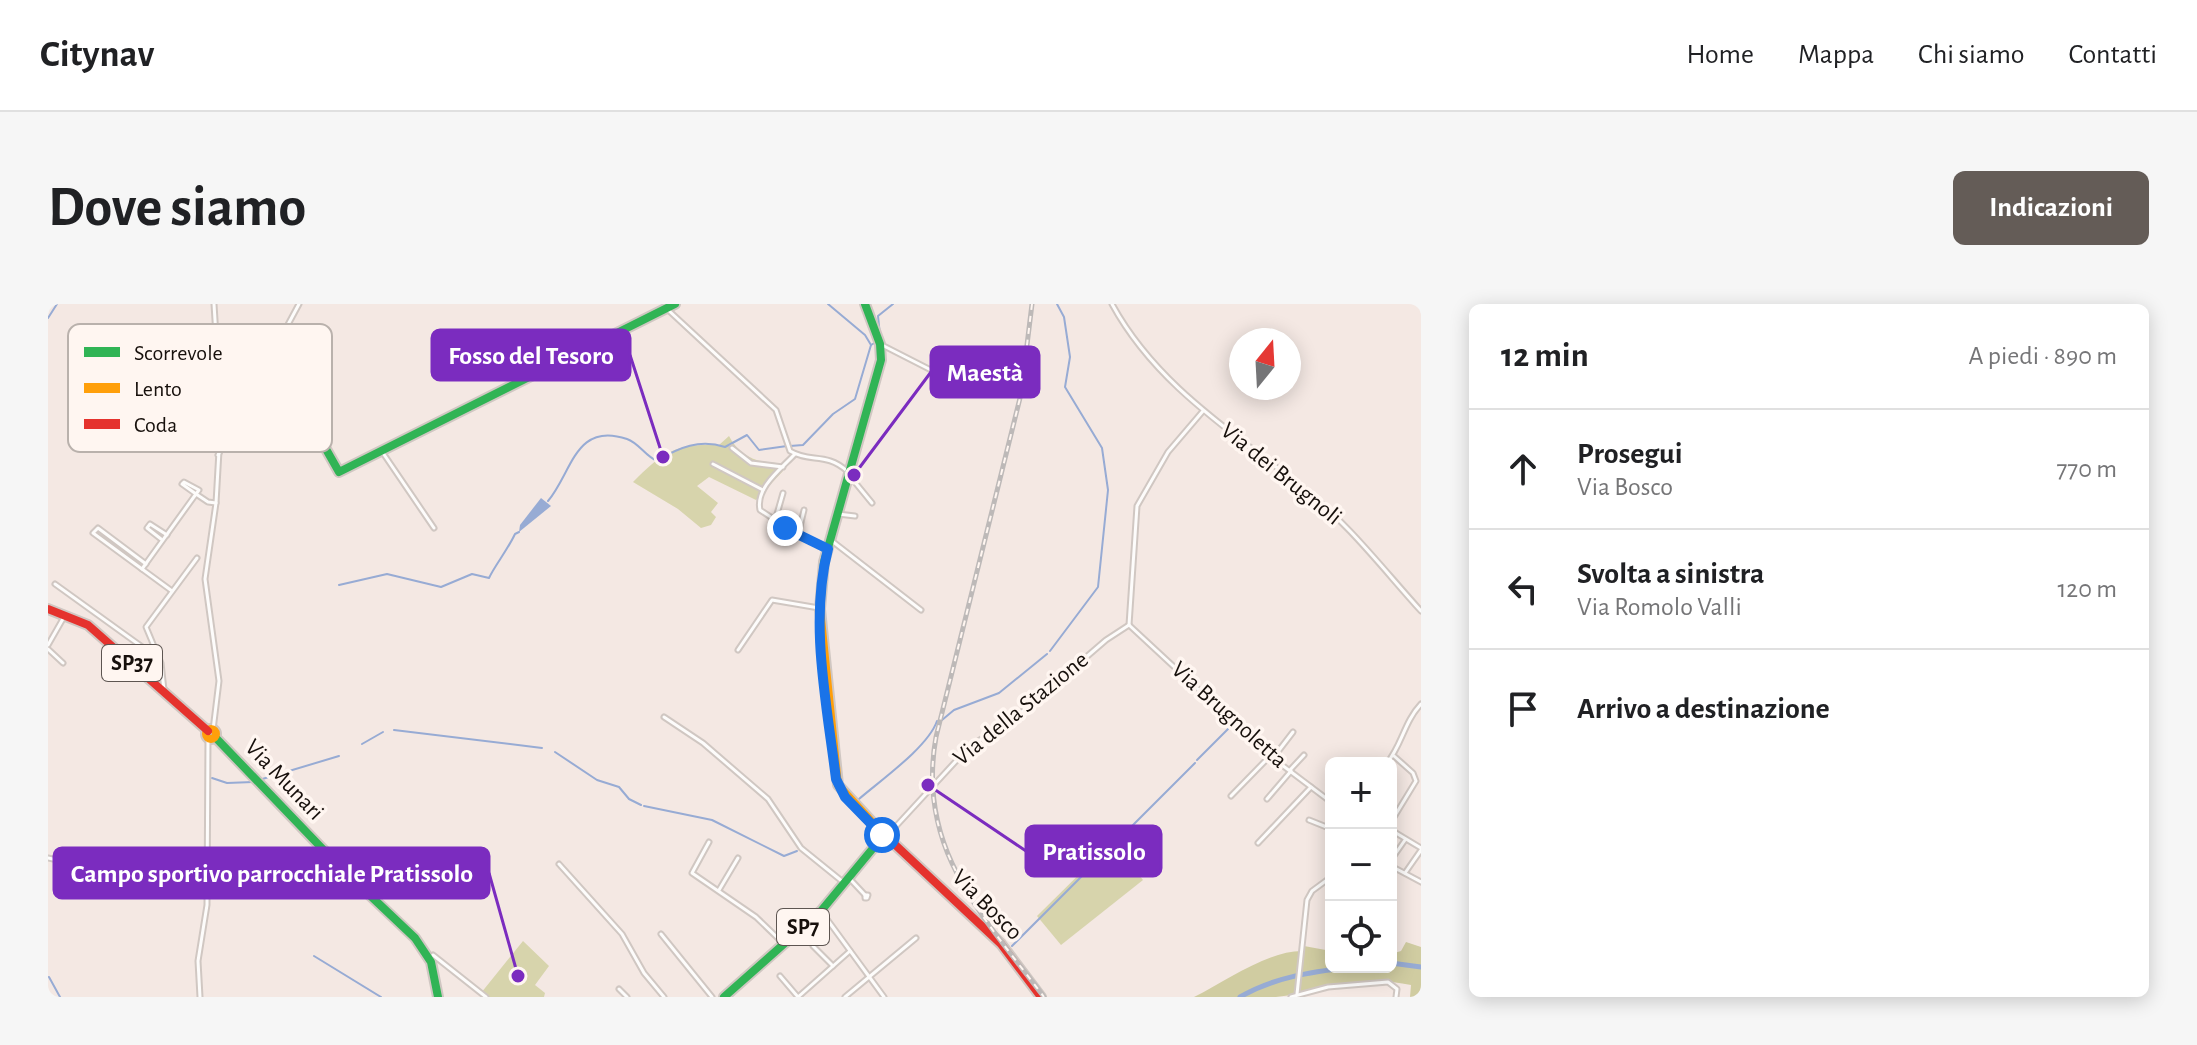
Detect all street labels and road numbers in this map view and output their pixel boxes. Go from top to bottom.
street label: Via dei Brugnoli [1216,418,1346,530]
road number: SP37 [102,645,162,681]
street label: Via della Stazione [949,648,1093,770]
street label: Via Brugnoletta [1167,657,1291,773]
street label: Via Munari [240,735,328,825]
street label: Via Bosco [947,865,1027,945]
road number: SP7 [777,909,829,945]

